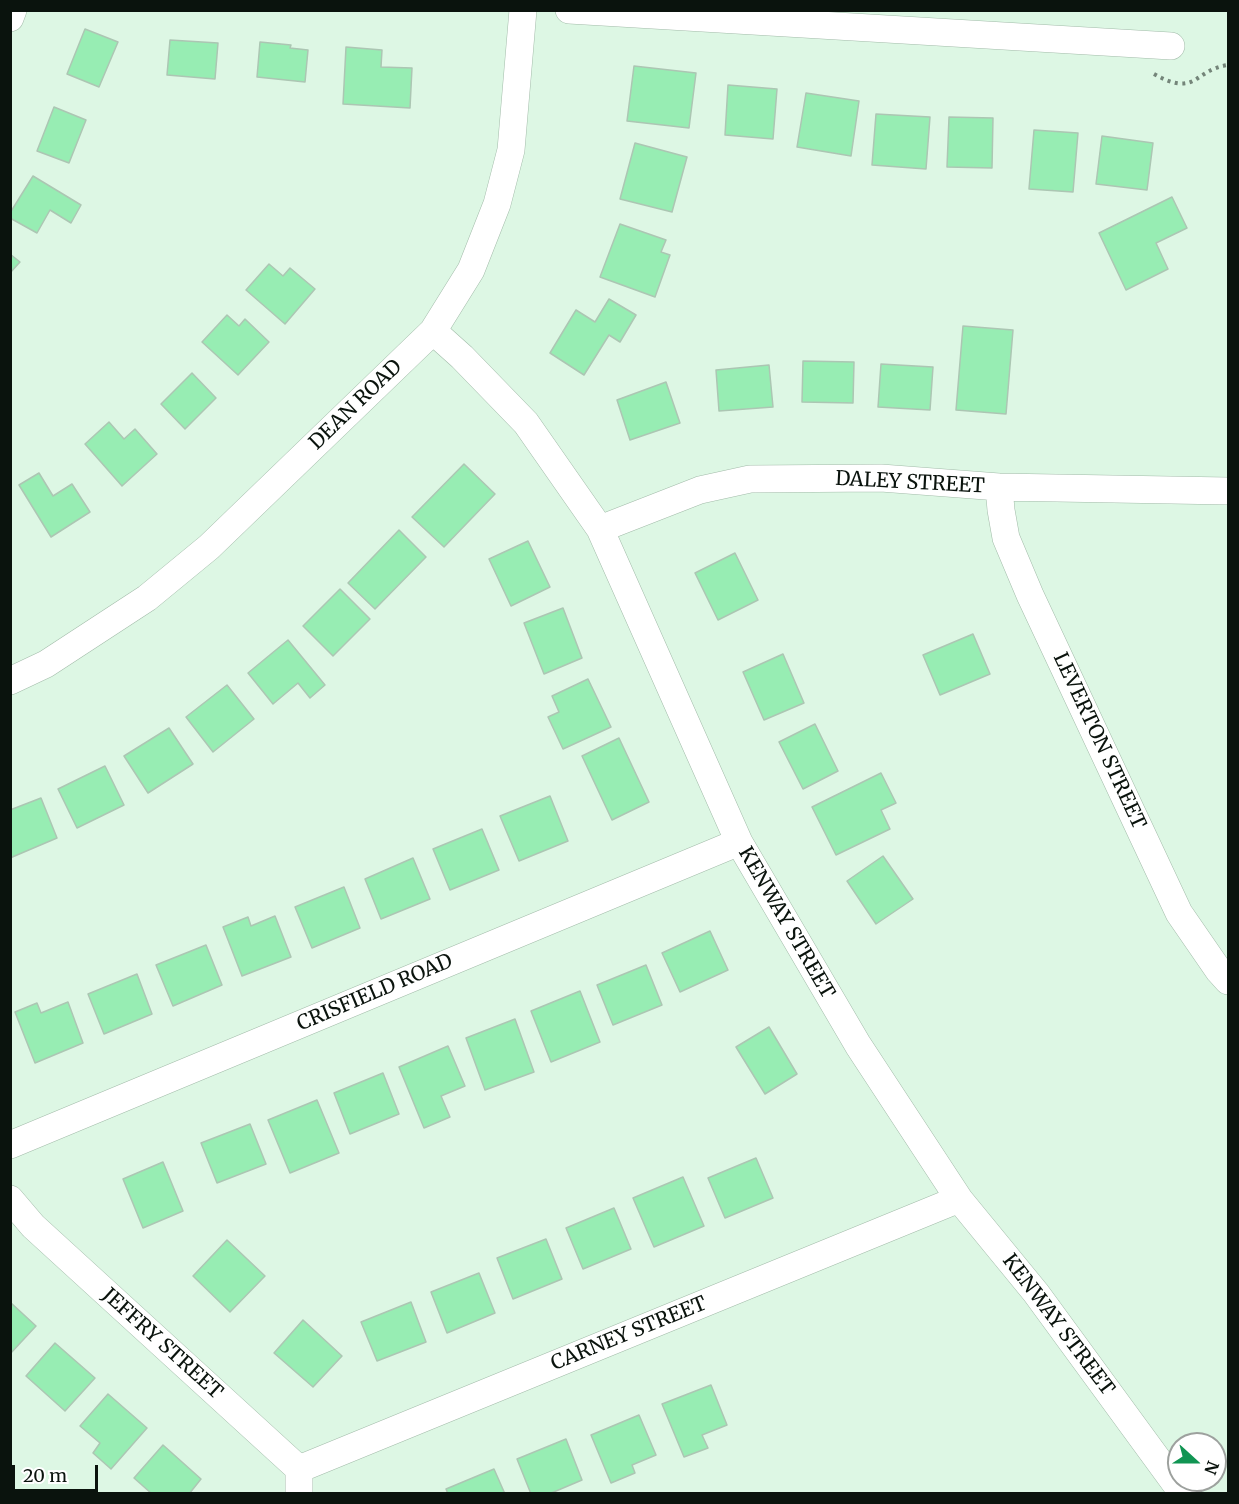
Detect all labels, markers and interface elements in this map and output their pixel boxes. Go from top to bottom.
street label: DEAN ROAD [305,355,407,455]
street label: DALEY STREET [835,467,985,499]
street label: LEVERTON STREET [1048,649,1150,833]
street label: KENWAY STREET [733,843,839,1003]
street label: CRISFIELD ROAD [294,949,456,1037]
street label: KENWAY STREET [997,1250,1119,1400]
street label: JEFFRY STREET [97,1284,227,1404]
street label: CARNEY STREET [548,1292,710,1376]
north arrow [1167,1432,1227,1492]
scale bar [15,1453,100,1491]
text: N [1200,1458,1224,1477]
text: 20 m [23,1464,67,1487]

